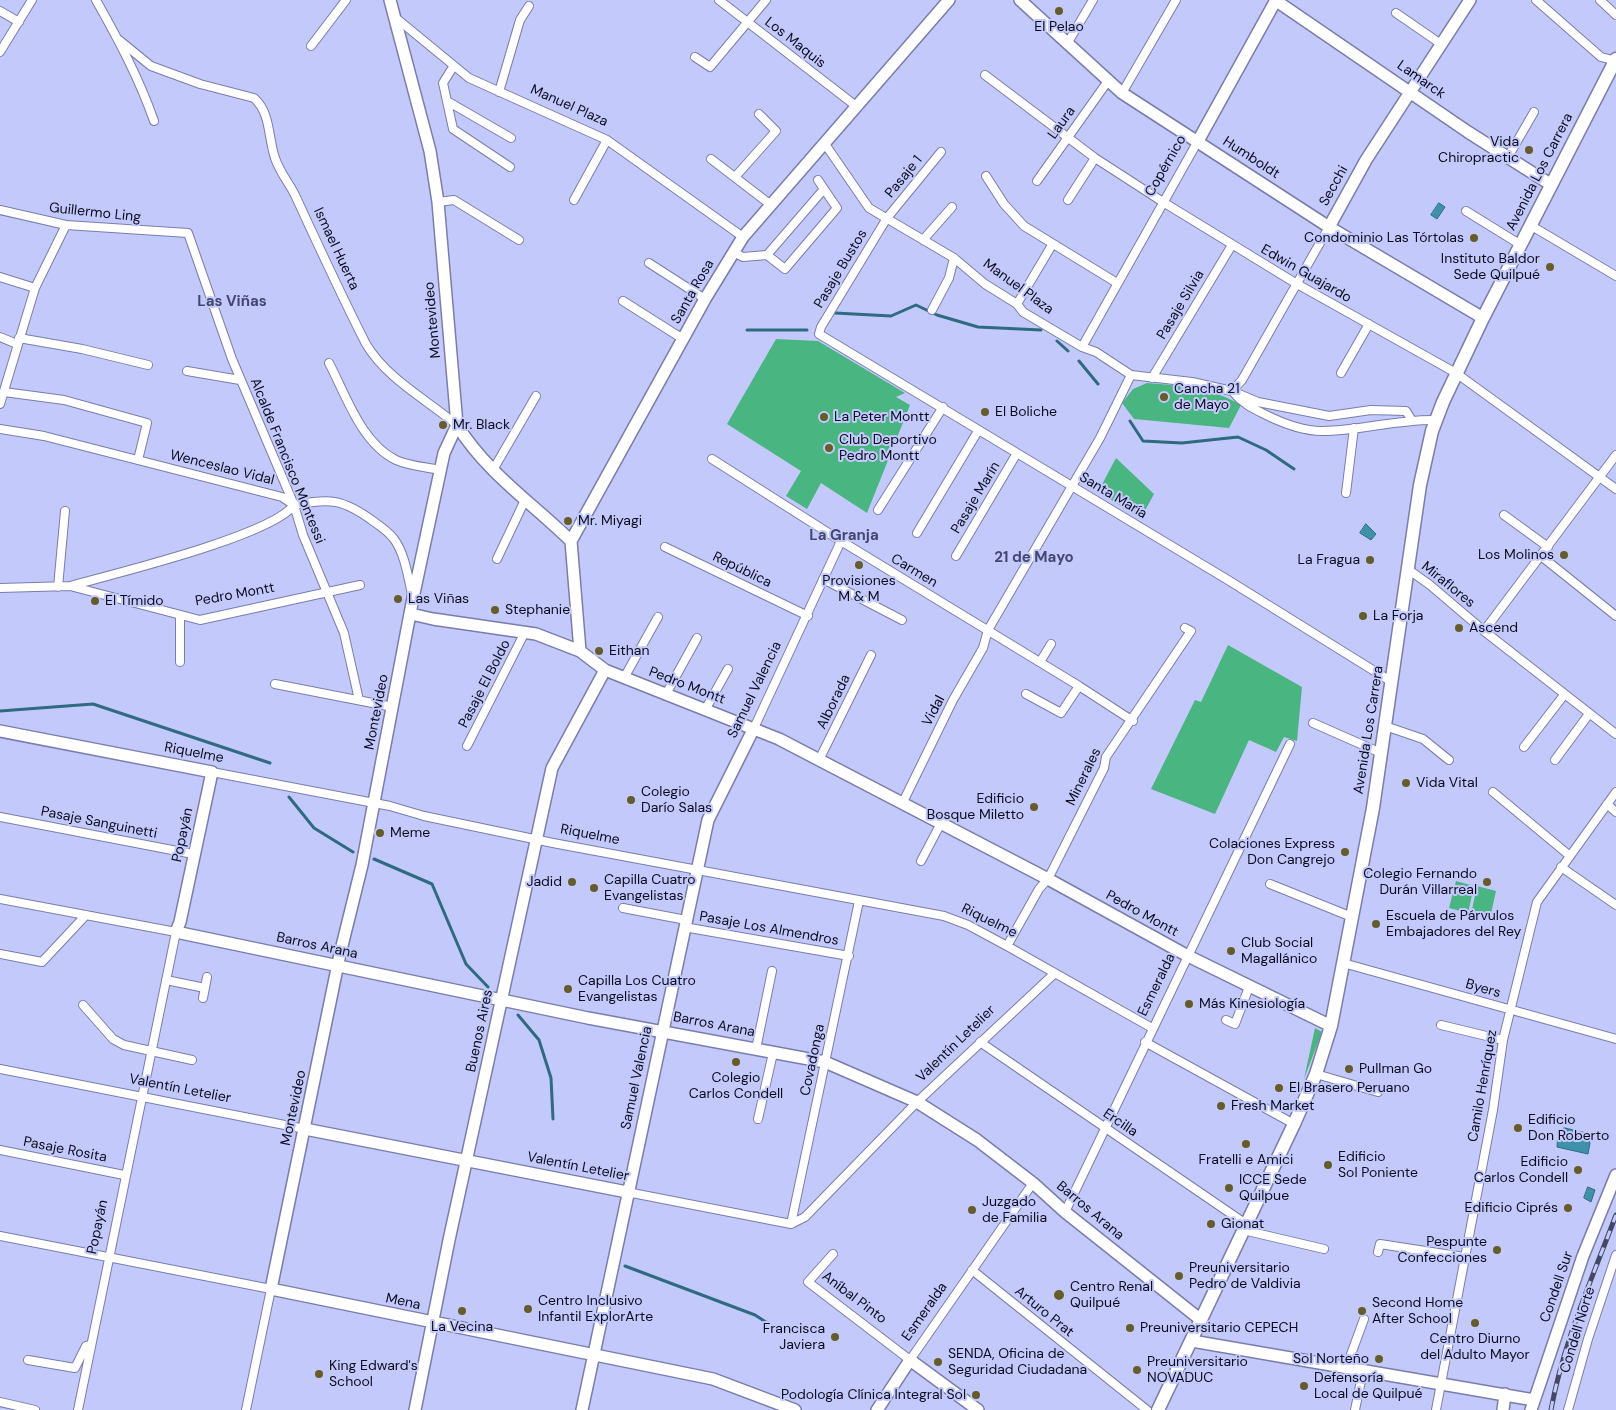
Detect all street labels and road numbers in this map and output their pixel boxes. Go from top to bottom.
street label: Los Maquis [761,14,829,72]
street label: Lamarck [1394,57,1448,103]
street label: Manuel Plaza [528,81,610,131]
street label: Laura [1045,104,1079,142]
street label: Avenida Los Carrera [1503,110,1577,234]
street label: Copérnico [1142,132,1190,200]
street label: Humboldt [1219,133,1283,183]
street label: Pasaje 1 [882,152,926,202]
street label: Secchi [1316,163,1352,209]
street label: Guillermo Ling [48,200,142,226]
street label: Ismael Huerta [310,205,362,293]
street label: Pasaje Bustos [811,227,871,311]
street label: Edwin Guajardo [1258,241,1354,307]
street label: Manuel Plaza [979,256,1057,318]
street label: Santa Rosa [668,257,718,327]
street label: Pasaje Silvia [1154,267,1208,343]
street label: Montevideo [421,281,445,359]
street label: Alcalde Francisco Montessi [246,376,328,546]
street label: Wenceslao Vidal [168,447,276,489]
street label: Pasaje Marín [948,459,1004,537]
street label: Santa María [1076,469,1150,523]
street label: República [710,549,774,591]
street label: Carmen [888,551,940,591]
street label: Miraflores [1418,558,1478,612]
street label: Pedro Montt [194,580,276,610]
street label: Pasaje El Boldo [456,637,514,731]
street label: Samuel Valencia [724,639,786,741]
street label: Pedro Montt [646,664,728,708]
street label: Avenida Los Carrera [1351,665,1387,795]
street label: Alborada [814,672,854,732]
street label: Montevideo [361,673,393,751]
street label: Vidal [919,693,949,729]
street label: Riquelme [163,739,225,767]
street label: Minerales [1063,745,1105,809]
street label: Pasaje Sanguinetti [39,803,159,843]
street label: Popayán [169,806,197,864]
street label: Riquelme [559,821,621,849]
street label: Pedro Montt [1103,887,1181,941]
street label: Riquelme [958,900,1020,942]
street label: Pasaje Los Almendros [698,908,840,950]
street label: Barros Arana [275,929,359,963]
street label: Esmeralda [1135,951,1179,1019]
street label: Byers [1464,976,1502,1002]
street label: Buenos Aires [463,988,497,1074]
street label: Valentín Letelier [913,1002,999,1086]
street label: Barros Arana [672,1009,756,1041]
street label: Covadonga [797,1022,829,1098]
street label: Samuel Valencia [618,1025,656,1131]
street label: Camilo Henríquez [1465,1029,1501,1143]
street label: Montevideo [278,1069,310,1147]
street label: Valentín Letelier [128,1071,232,1107]
street label: Ercilla [1100,1105,1140,1141]
street label: Pasaje Rosita [22,1134,108,1166]
street label: Valentín Letelier [526,1149,630,1185]
street label: Barros Arana [1053,1178,1127,1244]
street label: Popayán [84,1198,112,1256]
street label: Condell Sur [1537,1249,1577,1325]
street label: Aníbal Pinto [818,1268,890,1328]
street label: Esmeralda [899,1279,951,1345]
street label: Arturo Prat [1011,1283,1077,1341]
street label: Condell Norte [1557,1285,1599,1375]
street label: Mena [384,1290,422,1314]

